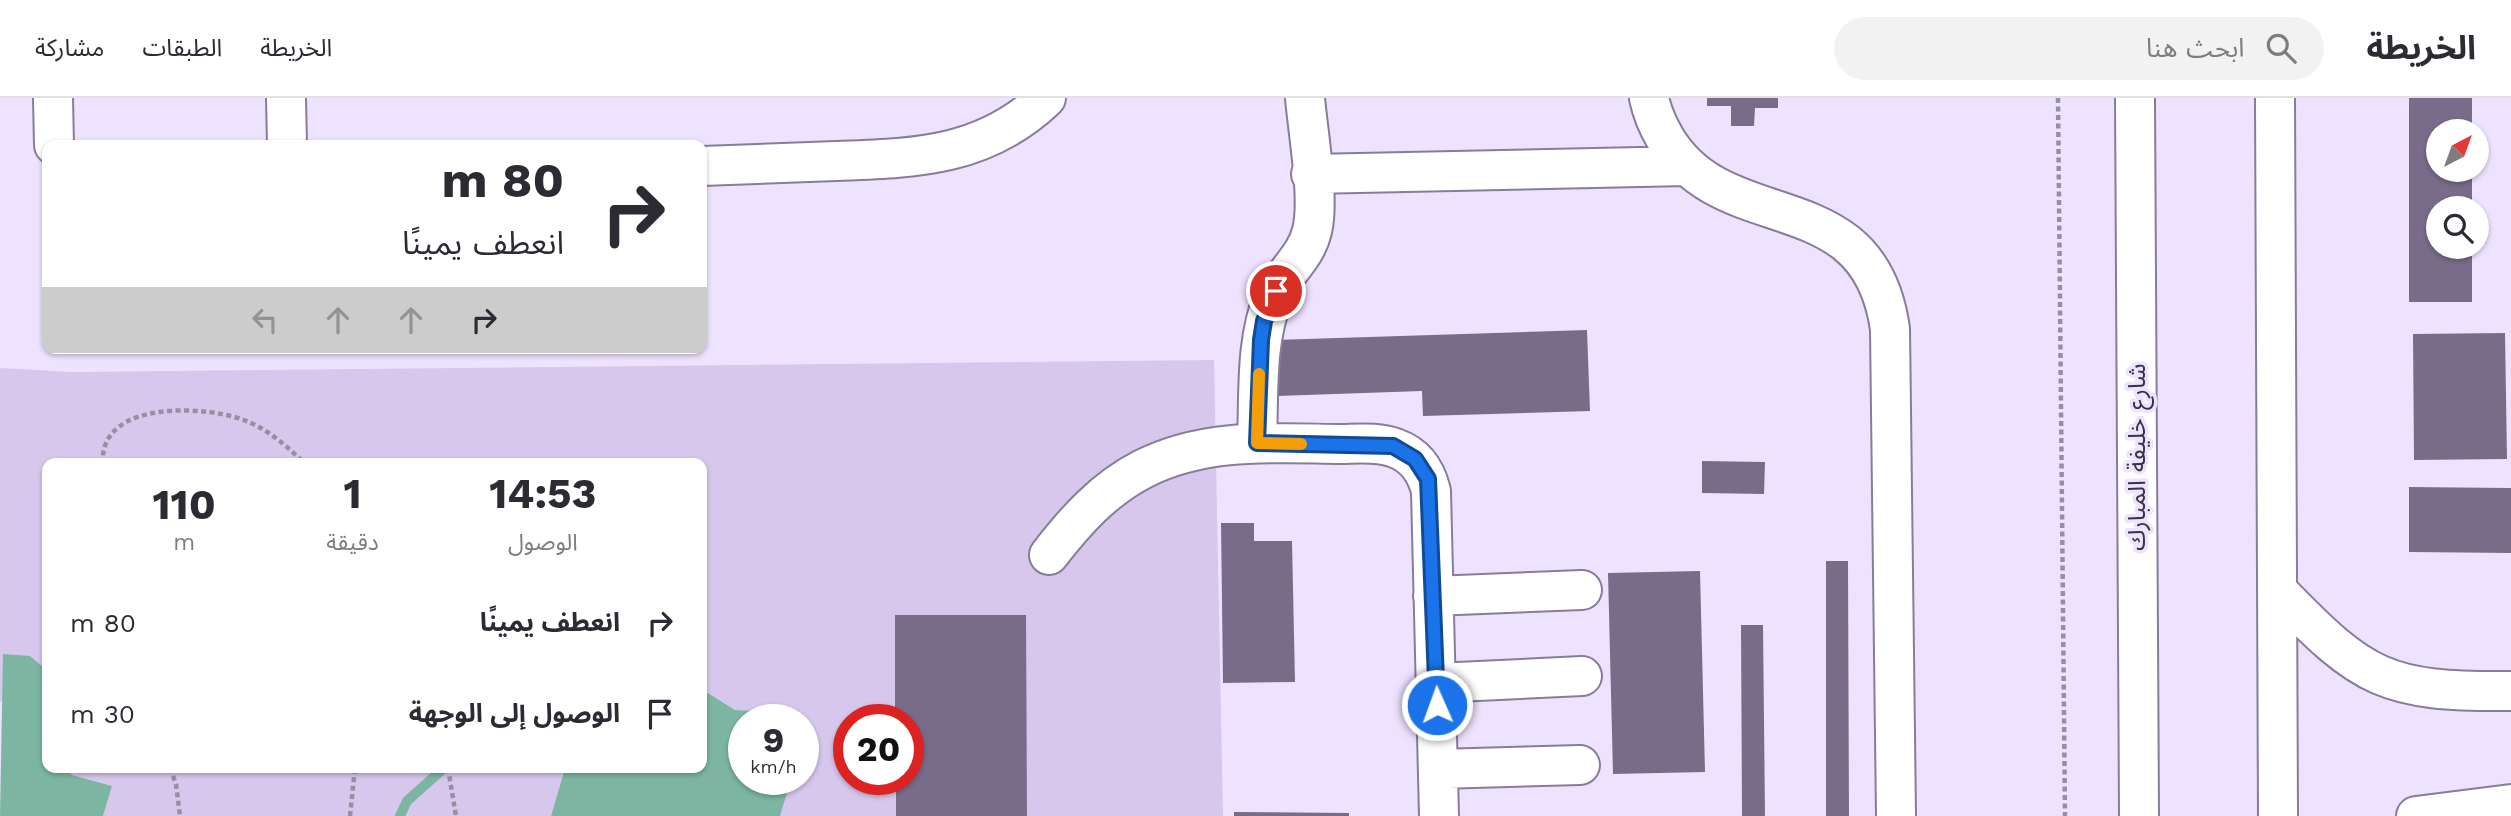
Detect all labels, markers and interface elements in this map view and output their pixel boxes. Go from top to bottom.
search box [1834,17,2324,80]
text: الخريطة [2366,28,2476,67]
icon: search [2262,29,2300,67]
text: ابحث هنا [2146,33,2244,63]
text: مشاركة [35,34,104,62]
text: الطبقات [142,34,222,62]
text: الخريطة [260,34,332,62]
north arrow [2426,119,2488,182]
map controls [2426,119,2489,259]
text: 80 m [442,151,564,209]
icon: right [588,168,679,259]
button: search [2426,196,2489,259]
text: انعطف يمينًا [402,224,564,262]
pin [1246,261,1306,321]
icon: arrive [1257,272,1295,310]
icon: left [246,301,284,339]
icon: ahead [319,301,357,339]
icon: ahead [392,301,430,339]
icon: right [465,301,503,339]
street label: شارع خليفة المبارك [2123,363,2154,551]
text: 1 [343,469,362,518]
text: 14:53 [489,469,597,518]
text: 110 [153,480,216,529]
text: m [173,529,195,556]
text: دقيقة [326,529,379,556]
text: الوصول [508,529,578,556]
icon: right [641,604,679,642]
text: انعطف يمينًا [480,607,620,637]
text: 80 m [70,608,136,638]
position arrow [1400,668,1474,742]
icon: arrive [641,695,679,733]
text: الوصول إلى الوجهة [409,698,620,728]
text: 30 m [70,699,135,729]
speed limit sign: 20 [833,704,924,795]
text: 9 [763,719,784,761]
text: km/h [750,756,797,777]

